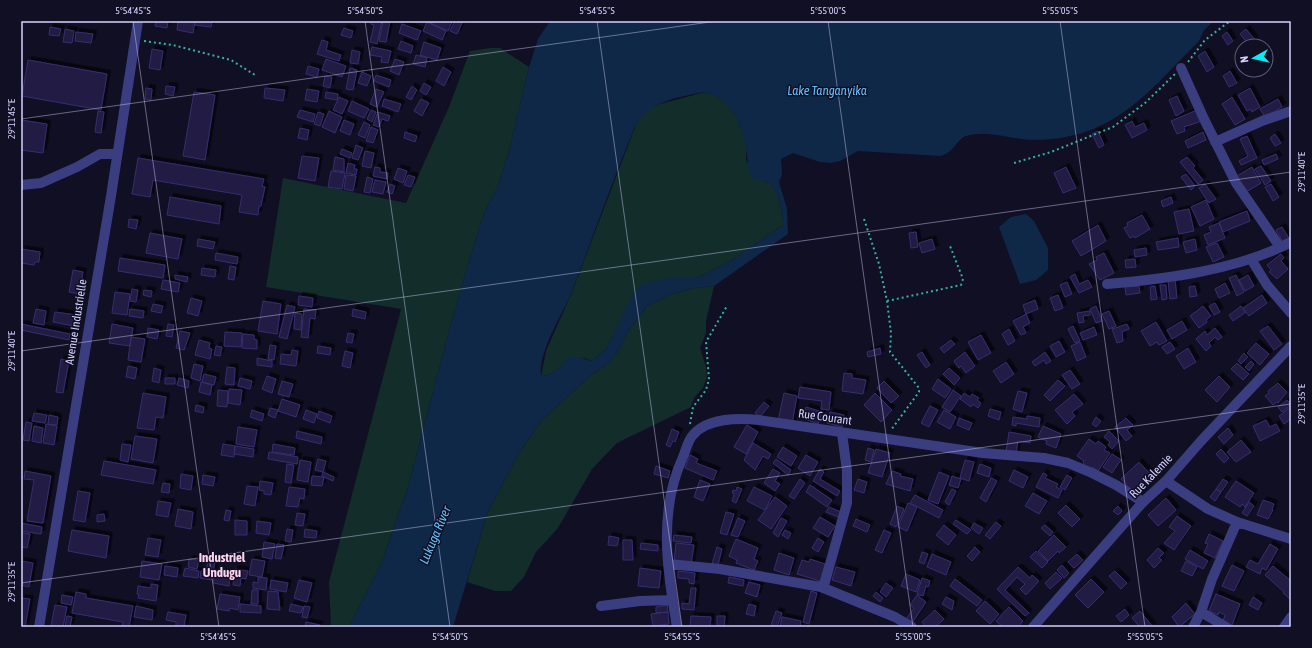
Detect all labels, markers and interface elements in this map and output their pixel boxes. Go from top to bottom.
text: 5°54'45"S [115,5,151,16]
text: 5°54'50"S [347,5,383,16]
text: 5°54'55"S [579,5,615,16]
text: 5°55'00"S [810,5,846,16]
text: 5°55'05"S [1042,5,1078,16]
north arrow [1234,38,1274,78]
text: N [1238,55,1250,63]
water label: Lake Tanganyika [787,83,867,98]
text: 29°11'45"E [6,98,17,139]
text: 29°11'40"E [1296,151,1307,192]
street label: Avenue Industrielle [62,278,90,366]
text: 29°11'40"E [6,330,17,371]
text: 29°11'35"E [1296,383,1307,424]
street label: Rue Courant [797,406,853,428]
street label: Rue Kalemie [1127,451,1175,501]
water label: Lukuga River [416,503,454,566]
district label: Industriel Undugu [199,550,246,580]
text: 29°11'35"E [6,561,17,602]
text: 5°54'45"S [200,631,236,642]
text: 5°54'50"S [432,631,468,642]
text: 5°54'55"S [664,631,700,642]
text: 5°55'00"S [895,631,931,642]
text: 5°55'05"S [1127,631,1163,642]

